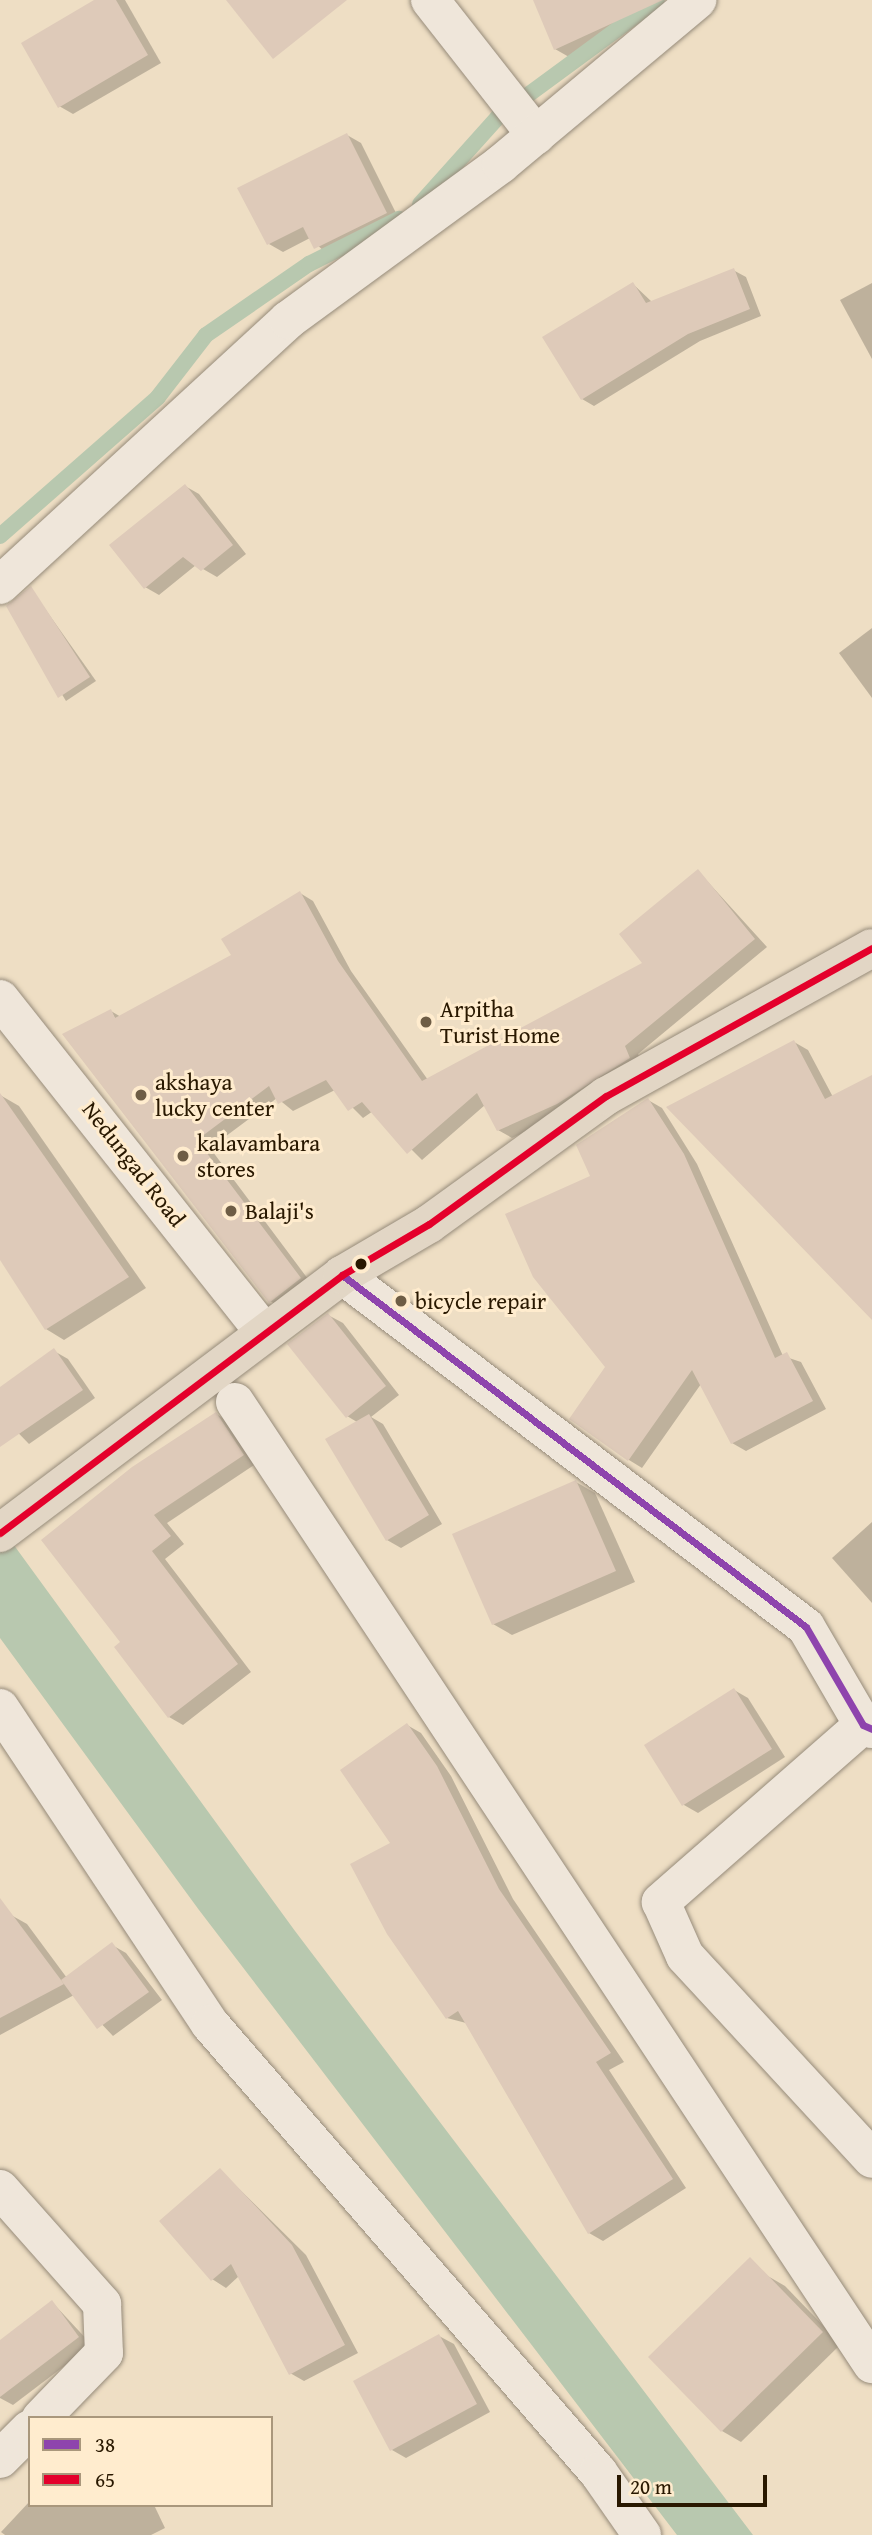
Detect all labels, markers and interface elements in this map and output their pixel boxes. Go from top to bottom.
place label: Arpitha Turist Home [440,995,560,1049]
marker: Arpitha Turist Home [418,1014,434,1030]
place label: akshaya lucky center [155,1068,274,1122]
marker: akshaya lucky center [133,1087,149,1103]
street label: Nedungad Road [77,1096,191,1232]
place label: kalavambara stores [197,1129,320,1183]
marker: kalavambara stores [175,1148,191,1164]
place label: Balaji's [245,1197,314,1225]
marker: Balaji's [223,1203,239,1219]
unlabelled marker [354,1257,368,1271]
place label: bicycle repair [415,1287,546,1315]
marker: bicycle repair [393,1293,409,1309]
legend [28,2416,273,2507]
text: 38 [95,2429,115,2460]
scale bar [620,2462,770,2506]
text: 65 [95,2464,115,2495]
text: 20 m [630,2471,672,2502]

